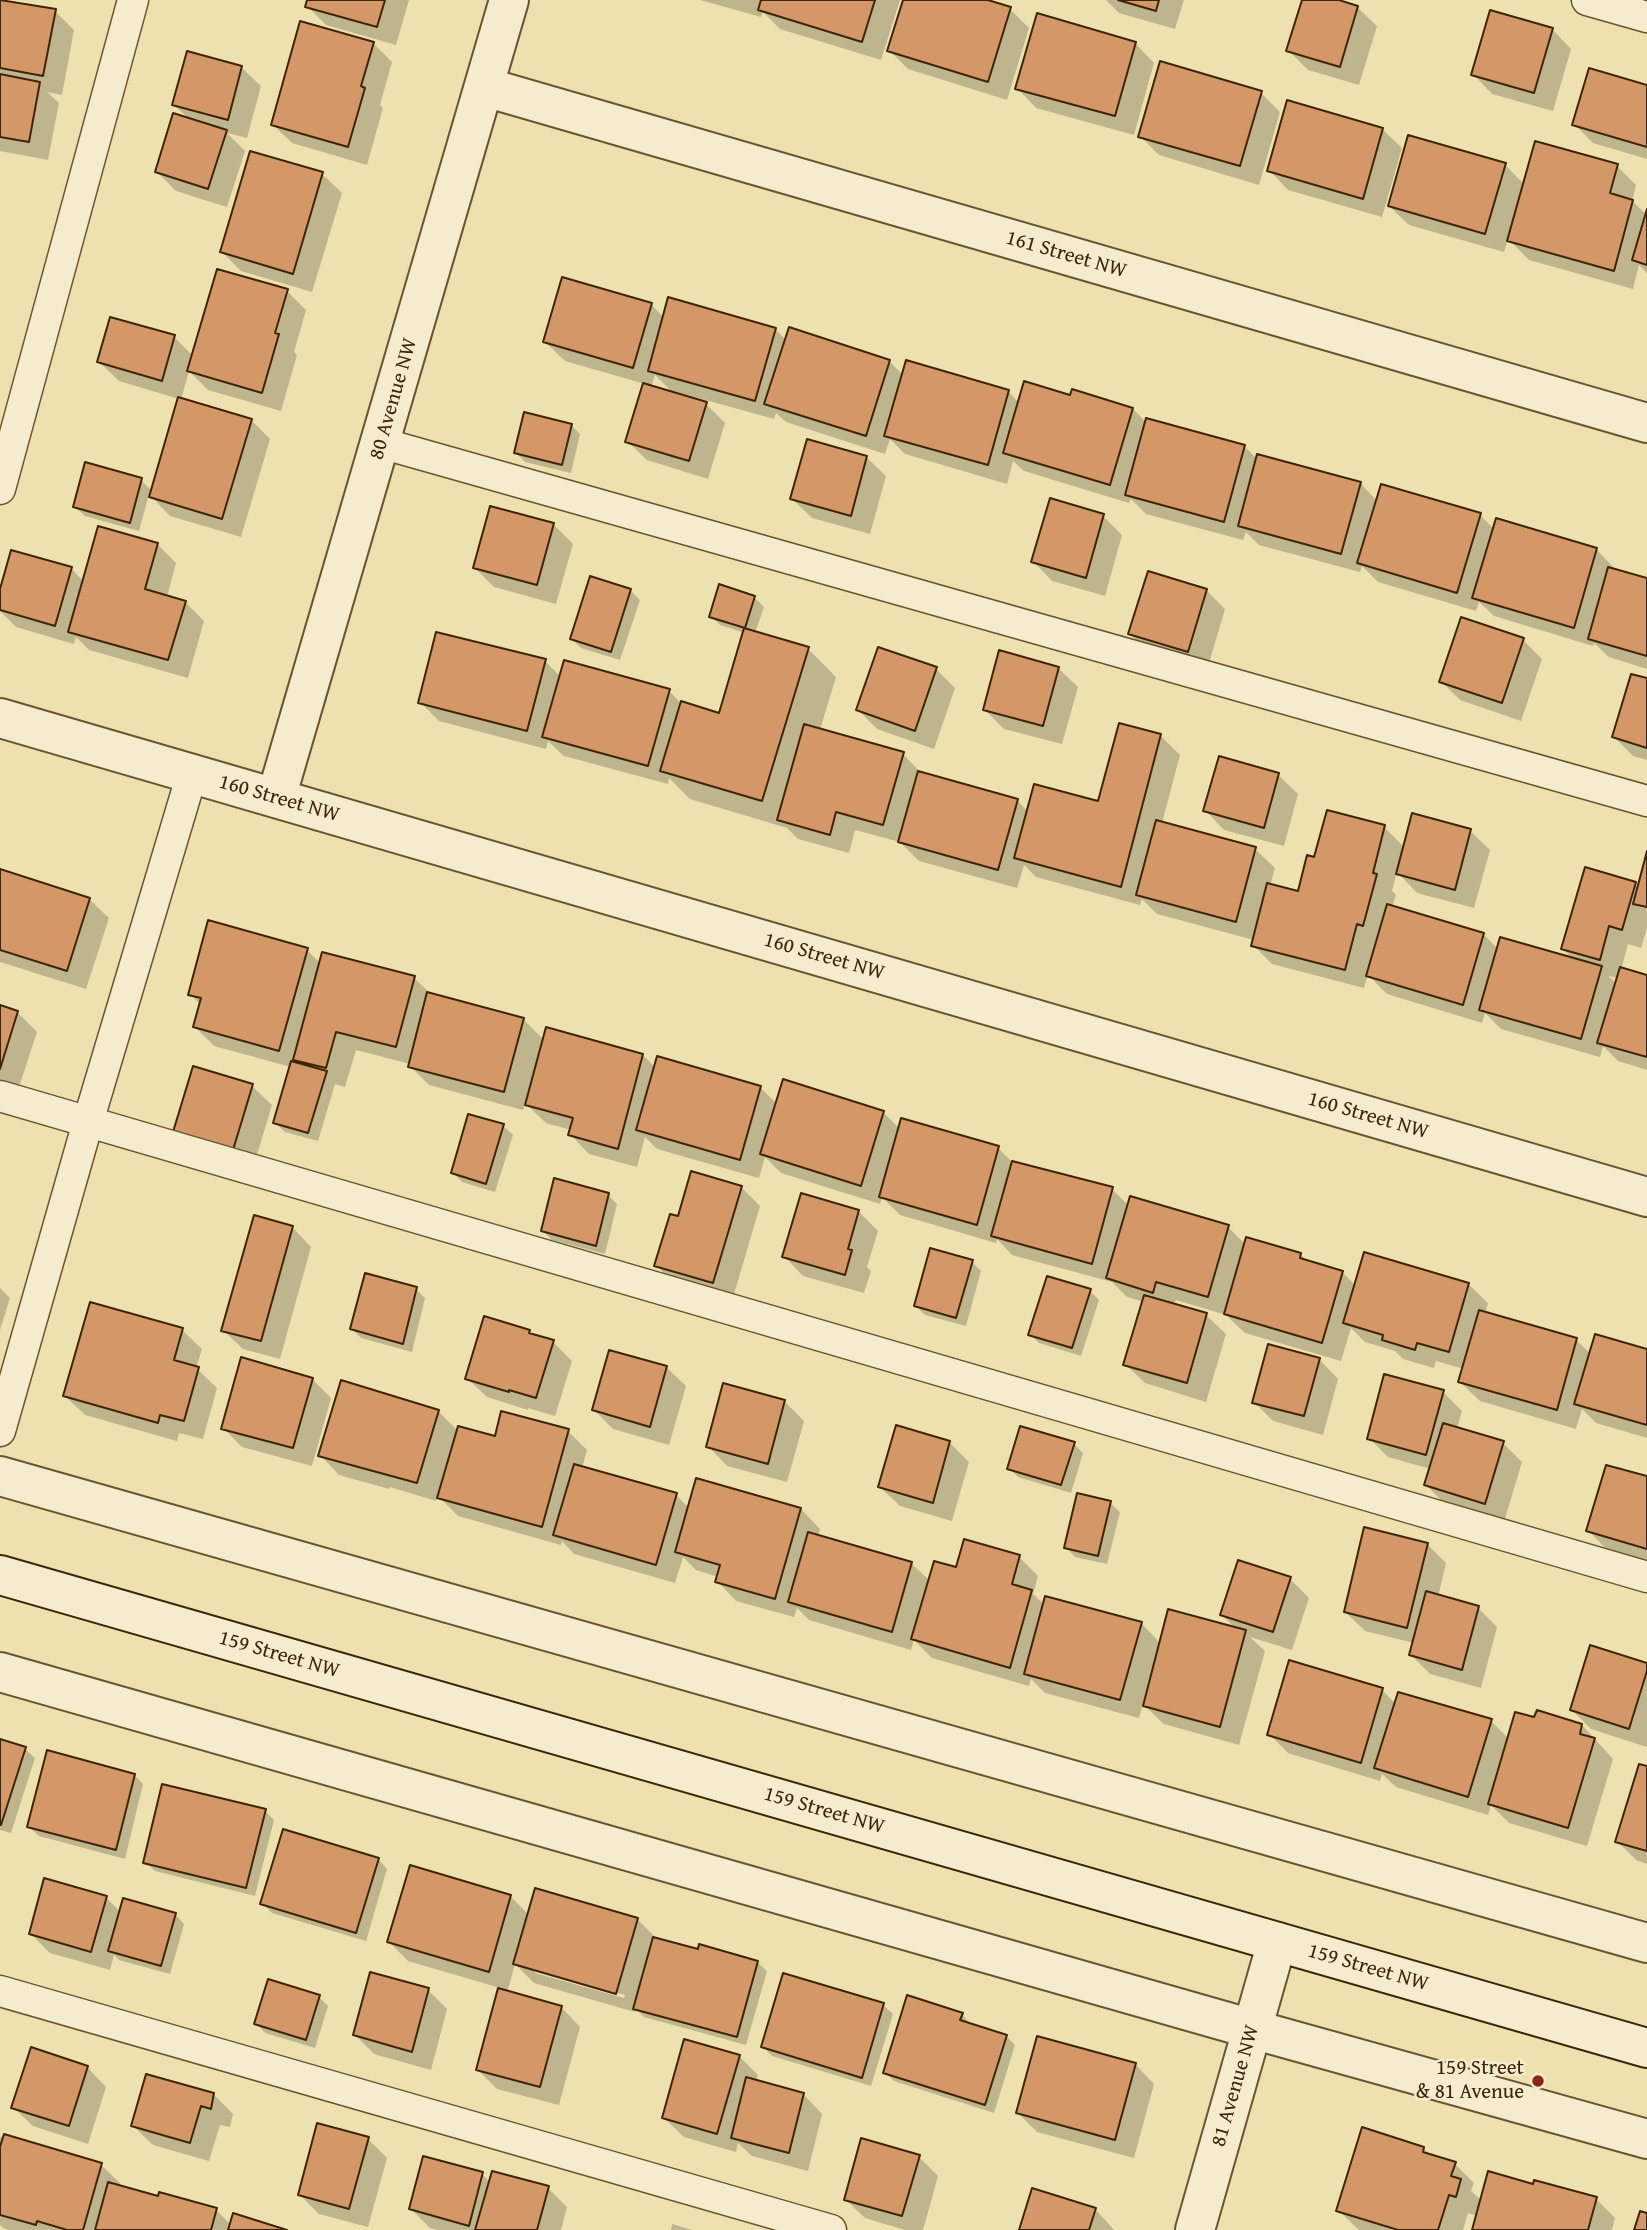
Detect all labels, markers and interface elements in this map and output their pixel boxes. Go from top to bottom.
street label: 161 Street NW [1003,226,1129,284]
street label: 80 Avenue NW [365,335,423,463]
street label: 160 Street NW [216,770,342,828]
street label: 160 Street NW [761,928,887,986]
street label: 160 Street NW [1305,1087,1431,1145]
street label: 159 Street NW [216,1626,342,1684]
street label: 159 Street NW [761,1782,887,1840]
street label: 159 Street NW [1305,1939,1431,1997]
street label: 81 Avenue NW [1207,2022,1265,2150]
place label: 159 Street & 81 Avenue [1416,2056,1524,2106]
marker: 159 Street & 81 Avenue [1530,2073,1546,2089]

